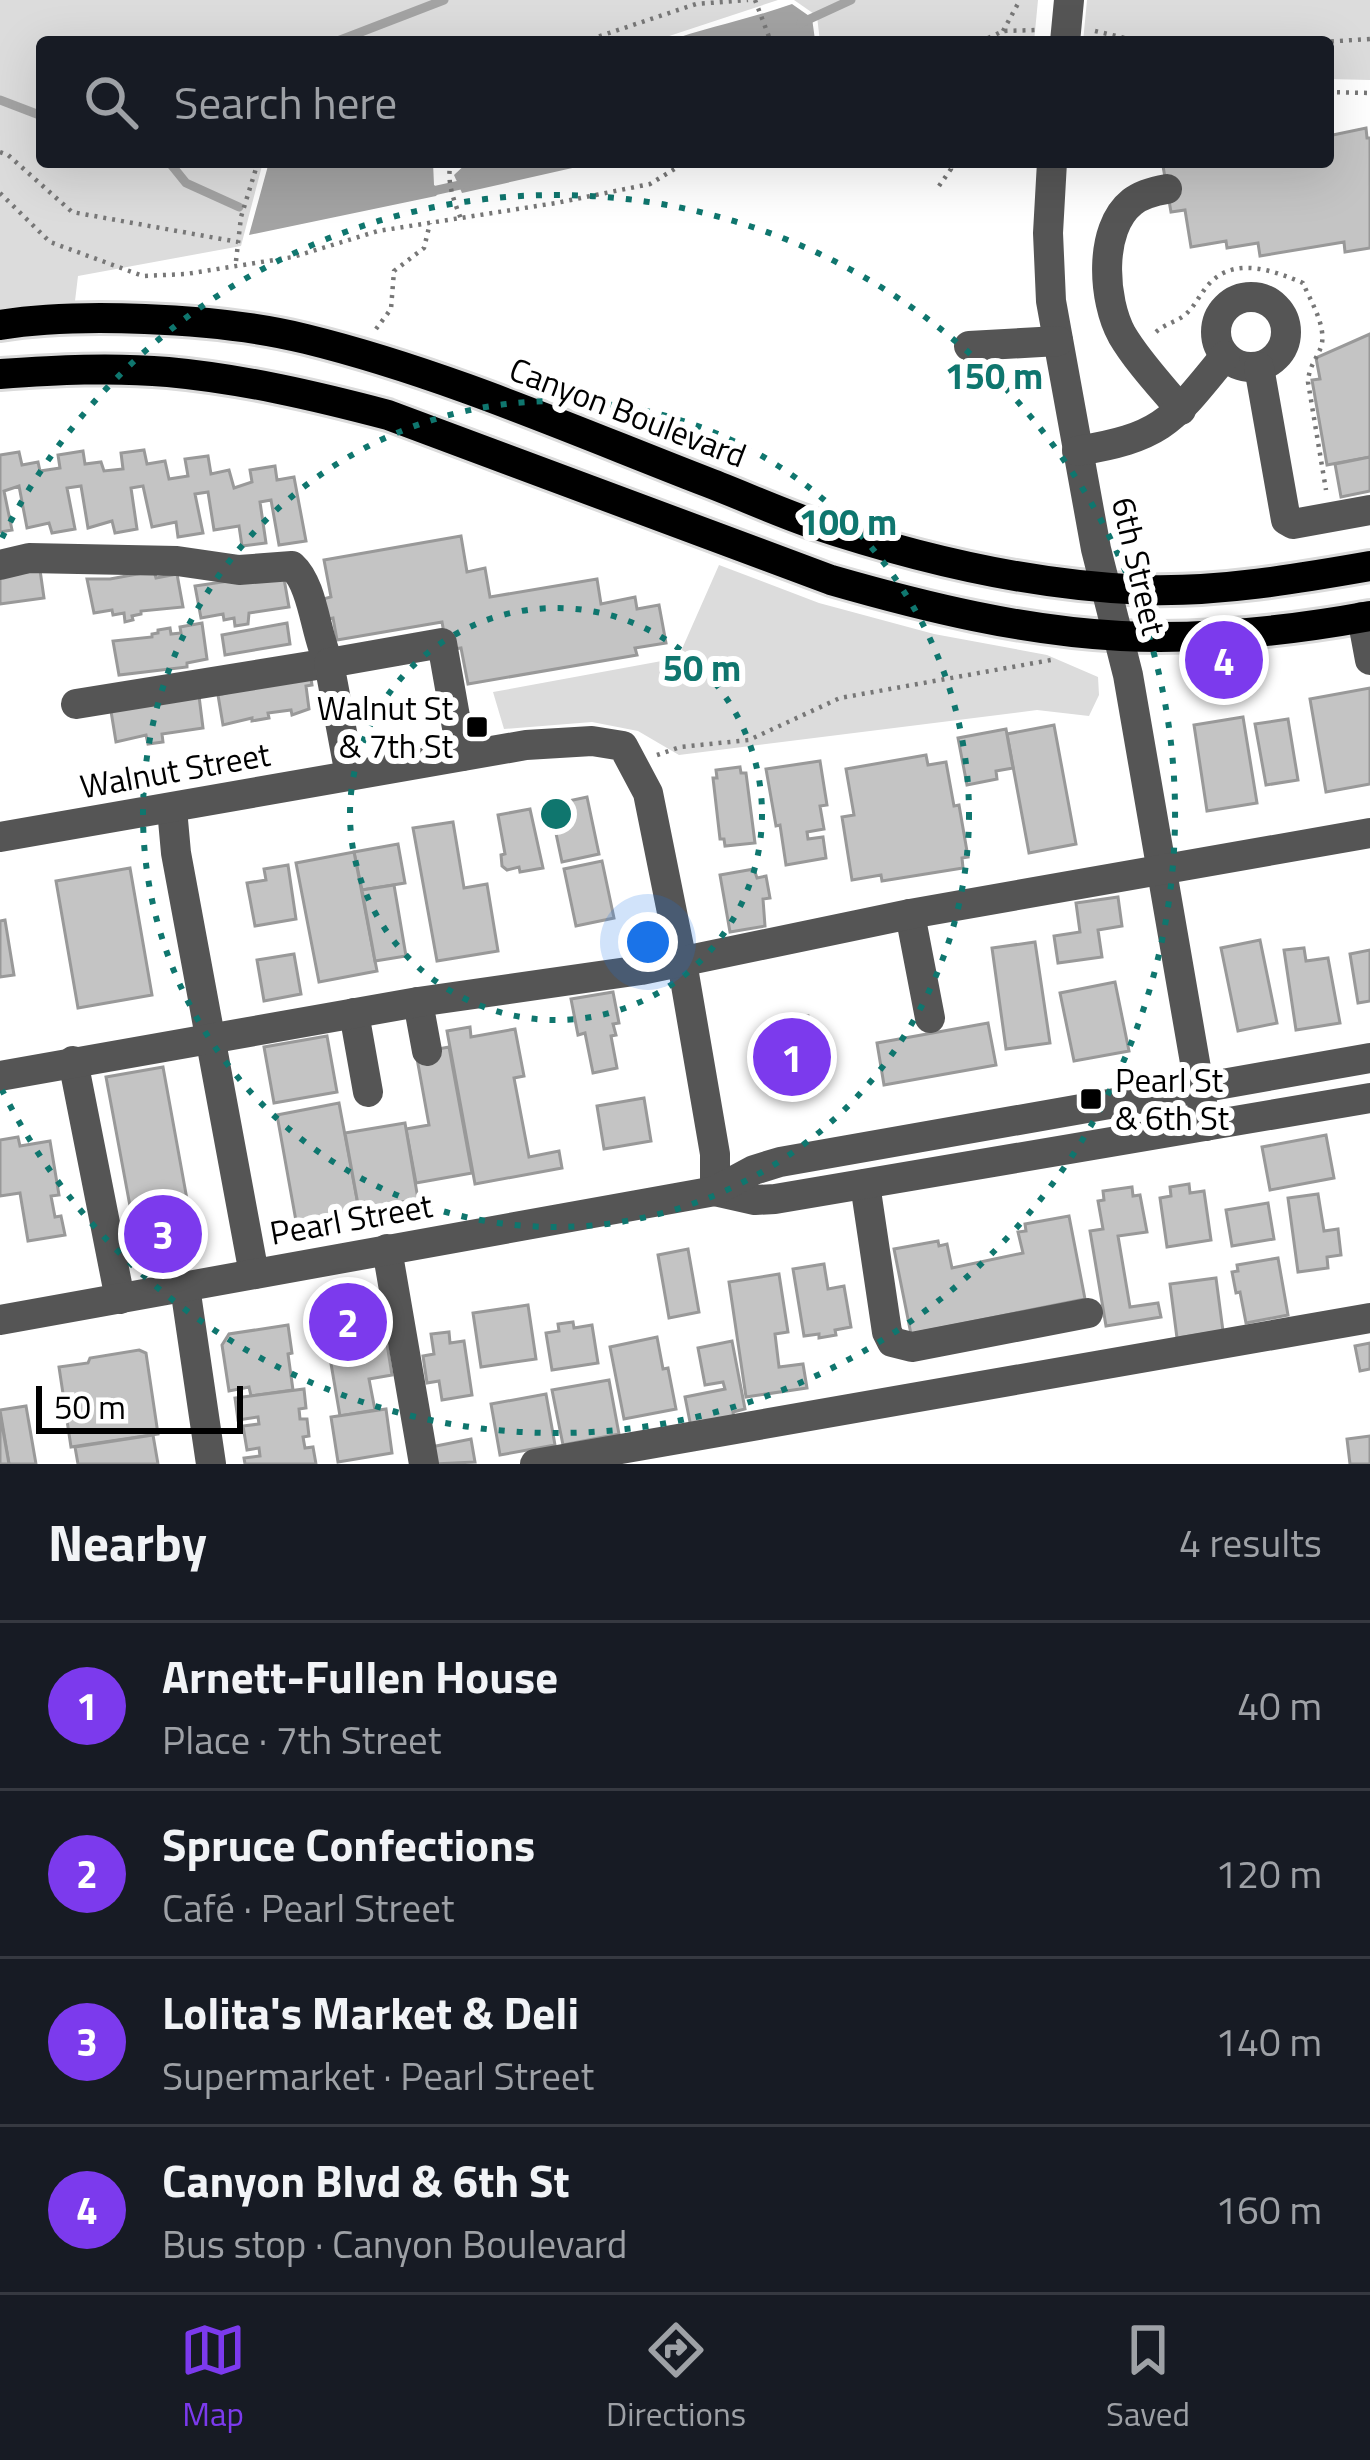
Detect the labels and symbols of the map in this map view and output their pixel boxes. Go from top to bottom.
street label: Canyon Boulevard [502,344,754,480]
text: 150 m [945,348,1043,403]
street label: 6th Street [1099,492,1179,640]
text: 100 m [799,494,897,549]
pin: 4 [1185,615,1263,705]
text: 50 m [663,640,741,695]
place label: Walnut St & 7th St [317,683,453,771]
marker: Walnut St & 7th St [464,714,490,740]
street label: Walnut Street [76,729,274,811]
centre of rings [535,793,577,835]
your location [618,912,678,972]
pin: 1 [753,1012,831,1102]
place label: Pearl St & 6th St [1115,1055,1230,1143]
marker: Pearl St & 6th St [1078,1086,1104,1112]
street label: Pearl Street [266,1180,437,1258]
pin: 3 [124,1189,202,1279]
pin: 2 [309,1277,387,1367]
scale bar [36,1380,243,1433]

